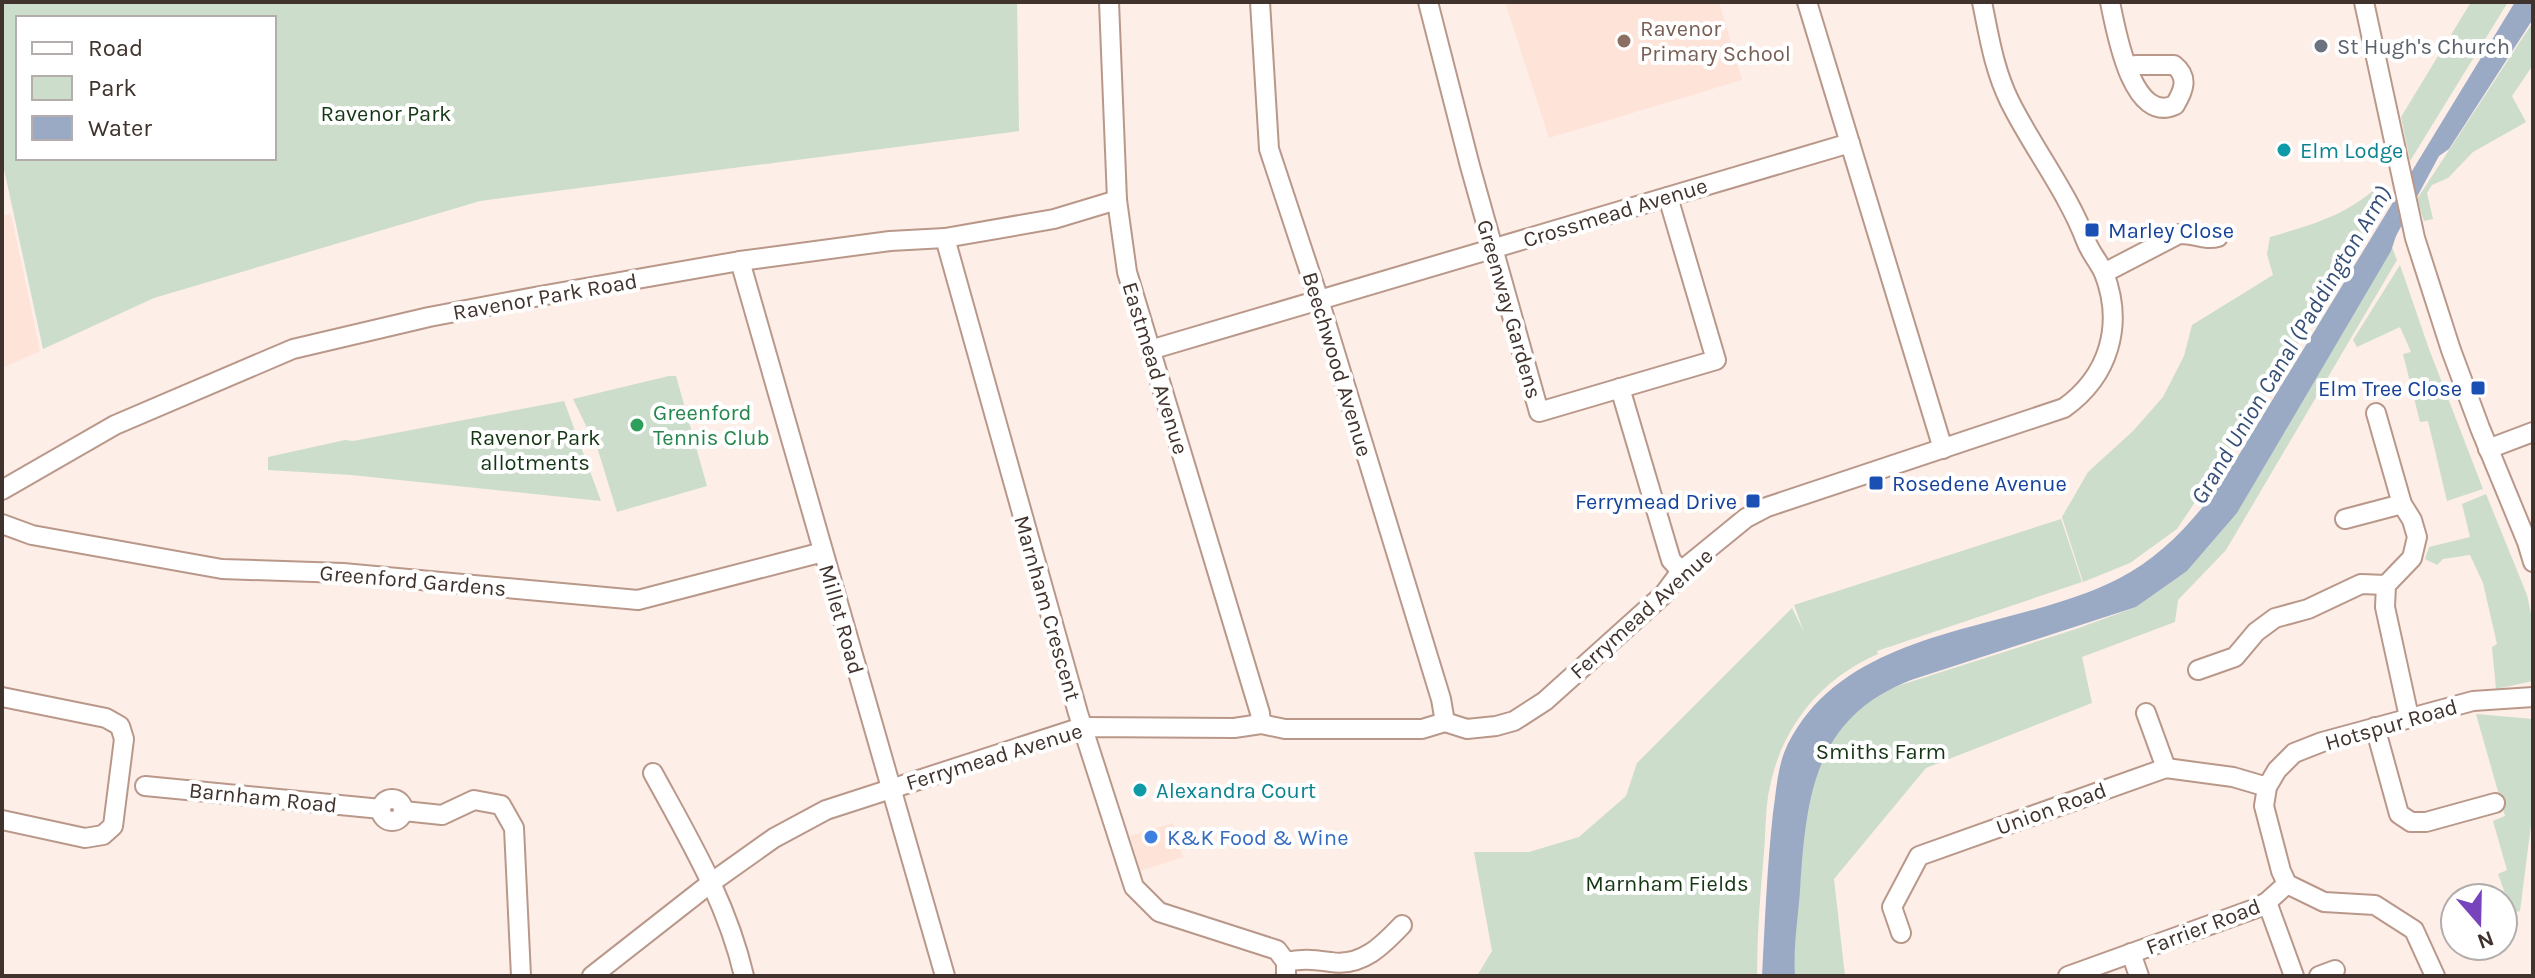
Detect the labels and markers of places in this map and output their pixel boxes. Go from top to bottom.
place label: Ravenor Primary School [1640,16,1791,67]
marker: Ravenor Primary School [1615,32,1633,50]
place label: St Hugh's Church [2337,34,2510,60]
marker: St Hugh's Church [2312,37,2330,55]
place label: Elm Lodge [2300,138,2403,164]
marker: Elm Lodge [2275,141,2293,159]
place label: Marley Close [2108,218,2234,244]
marker: Marley Close [2083,221,2101,239]
place label: Elm Tree Close [2318,376,2462,402]
marker: Elm Tree Close [2469,379,2487,397]
place label: Greenford Tennis Club [653,400,770,451]
marker: Greenford Tennis Club [628,416,646,434]
place label: Rosedene Avenue [1892,471,2067,497]
marker: Rosedene Avenue [1867,474,1885,492]
place label: Ferrymead Drive [1575,489,1737,515]
marker: Ferrymead Drive [1744,492,1762,510]
place label: Alexandra Court [1156,778,1316,804]
marker: Alexandra Court [1131,781,1149,799]
place label: K&K Food & Wine [1167,825,1348,851]
marker: K&K Food & Wine [1142,828,1160,846]

